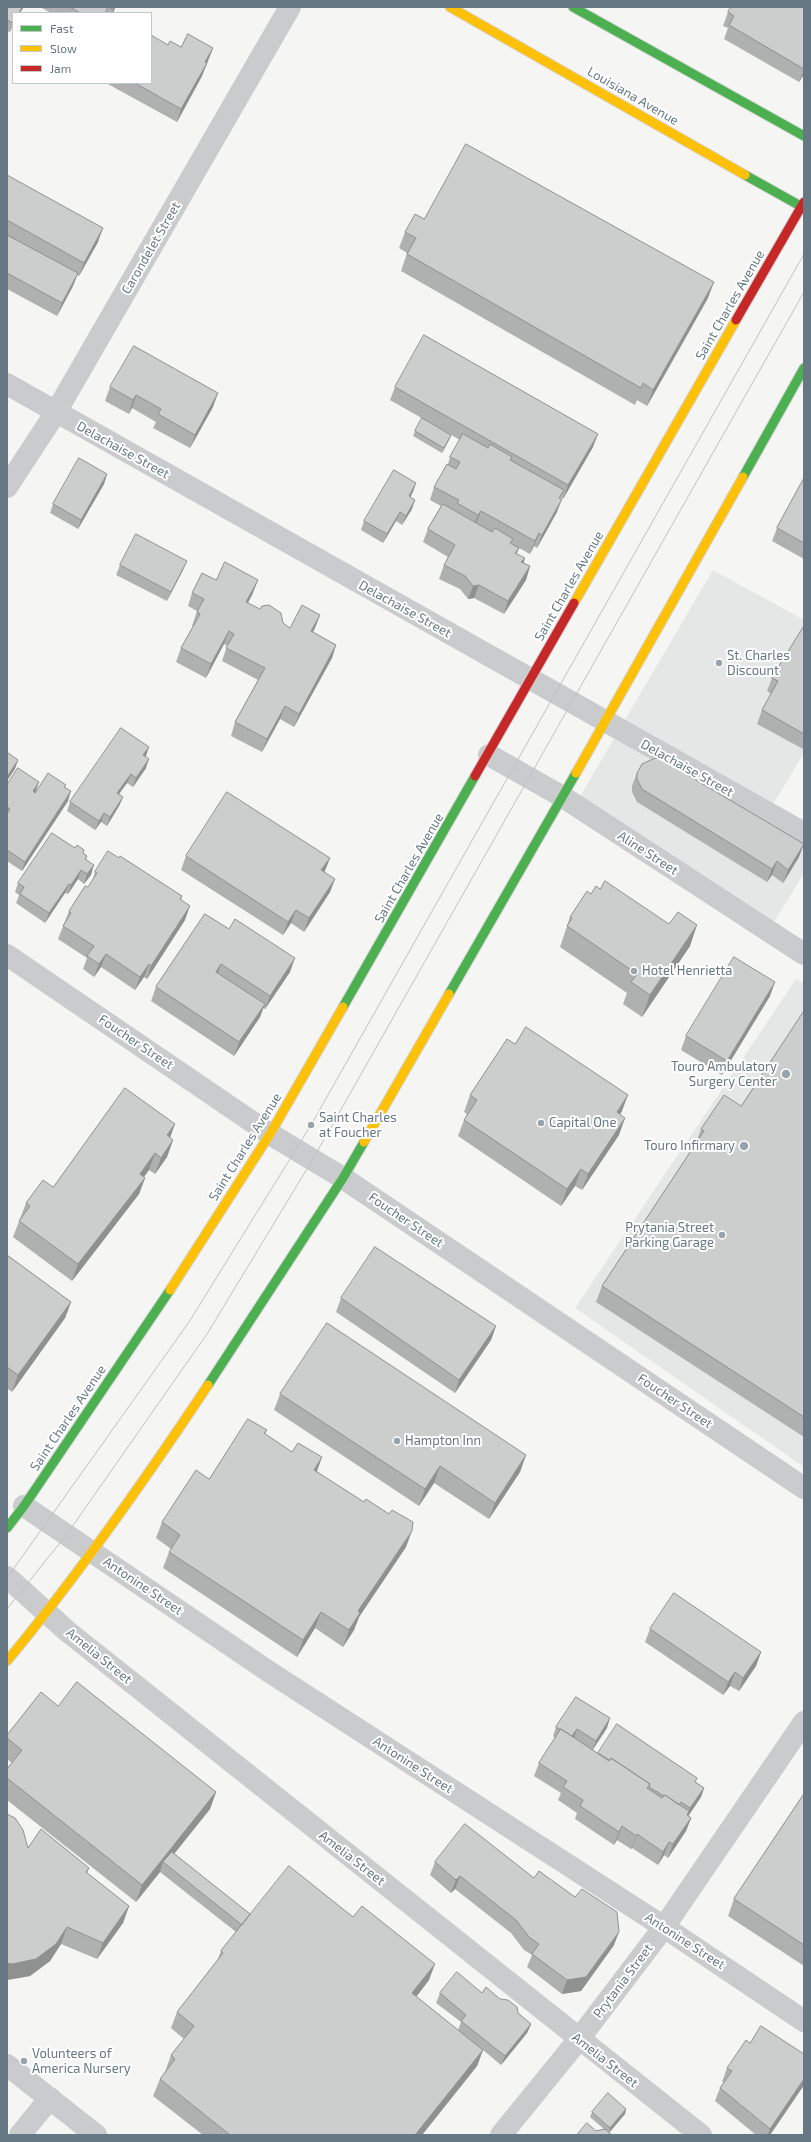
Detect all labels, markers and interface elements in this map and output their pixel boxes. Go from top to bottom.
legend [12,12,152,84]
text: Fast [50,21,73,35]
text: Slow [50,41,77,55]
text: Jam [50,61,71,75]
street label: Louisiana Avenue [585,64,681,128]
street label: Carondelet Street [118,199,184,297]
street label: Saint Charles Avenue [692,247,768,363]
street label: Delachaise Street [74,418,172,482]
street label: Saint Charles Avenue [531,528,607,644]
street label: Delachaise Street [356,577,454,641]
place label: St. Charles Discount [727,648,790,679]
marker: St. Charles Discount [714,658,724,668]
street label: Delachaise Street [638,736,736,800]
street label: Saint Charles Avenue [371,810,447,926]
street label: Aline Street [615,828,681,878]
place label: Hotel Henrietta [642,963,732,979]
marker: Hotel Henrietta [629,966,639,976]
street label: Foucher Street [96,1011,176,1073]
place label: Touro Ambulatory Surgery Center [671,1059,777,1090]
marker: Touro Ambulatory Surgery Center [780,1068,792,1080]
street label: Saint Charles Avenue [205,1090,285,1204]
place label: Saint Charles at Foucher [319,1110,397,1141]
place label: Capital One [549,1115,616,1131]
marker: Capital One [536,1118,546,1128]
marker: Saint Charles at Foucher [306,1120,316,1130]
place label: Touro Infirmary [644,1138,735,1154]
marker: Touro Infirmary [738,1140,750,1152]
street label: Foucher Street [366,1189,446,1251]
place label: Prytania Street Parking Garage [625,1220,714,1251]
marker: Prytania Street Parking Garage [717,1230,727,1240]
street label: Saint Charles Avenue [27,1362,109,1474]
street label: Foucher Street [635,1370,715,1432]
place label: Hampton Inn [405,1433,481,1449]
marker: Hampton Inn [392,1436,402,1446]
street label: Antonine Street [100,1554,186,1618]
street label: Amelia Street [63,1625,135,1687]
street label: Antonine Street [370,1733,456,1797]
street label: Amelia Street [316,1827,388,1889]
street label: Antonine Street [642,1909,728,1973]
street label: Prytania Street [590,1941,656,2021]
street label: Amelia Street [569,2029,641,2091]
place label: Volunteers of America Nursery [32,2046,131,2077]
marker: Volunteers of America Nursery [19,2056,29,2066]

